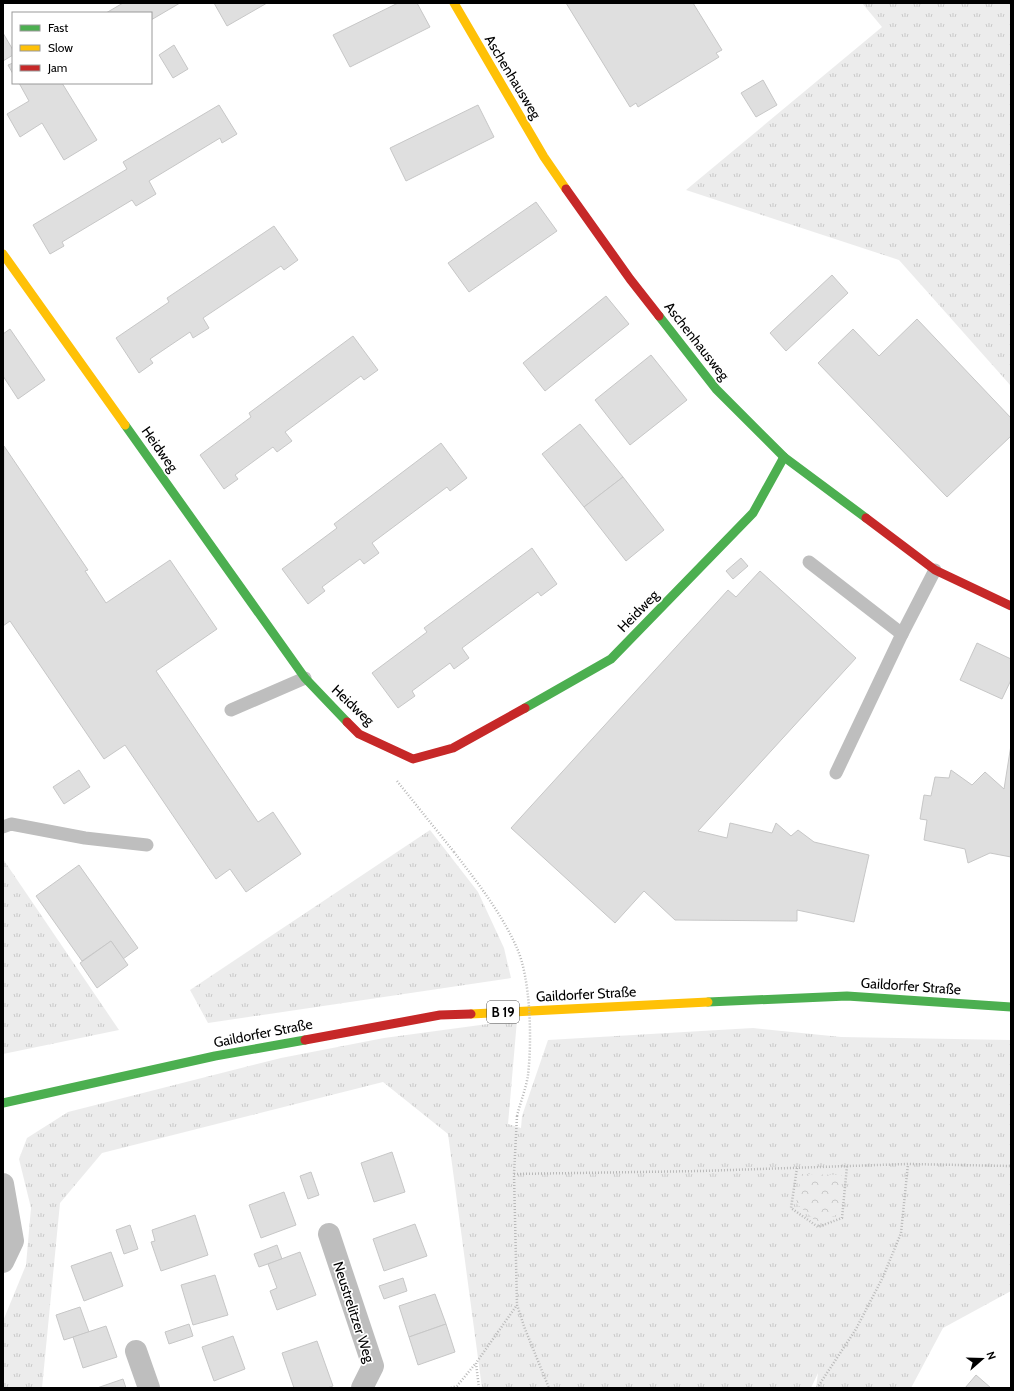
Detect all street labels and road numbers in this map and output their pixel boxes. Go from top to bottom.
street label: Aschenhausweg [481,32,546,123]
street label: Aschenhausweg [661,298,734,385]
street label: Heidweg [138,423,183,476]
street label: Heidweg [614,585,663,636]
street label: Heidweg [328,681,379,730]
street label: Gaildorfer Straße [860,974,962,998]
street label: Gaildorfer Straße [535,982,637,1006]
road number: B 19 [487,1001,519,1023]
street label: Gaildorfer Straße [212,1015,314,1051]
street label: Neustrelitzer Weg [329,1259,379,1366]

